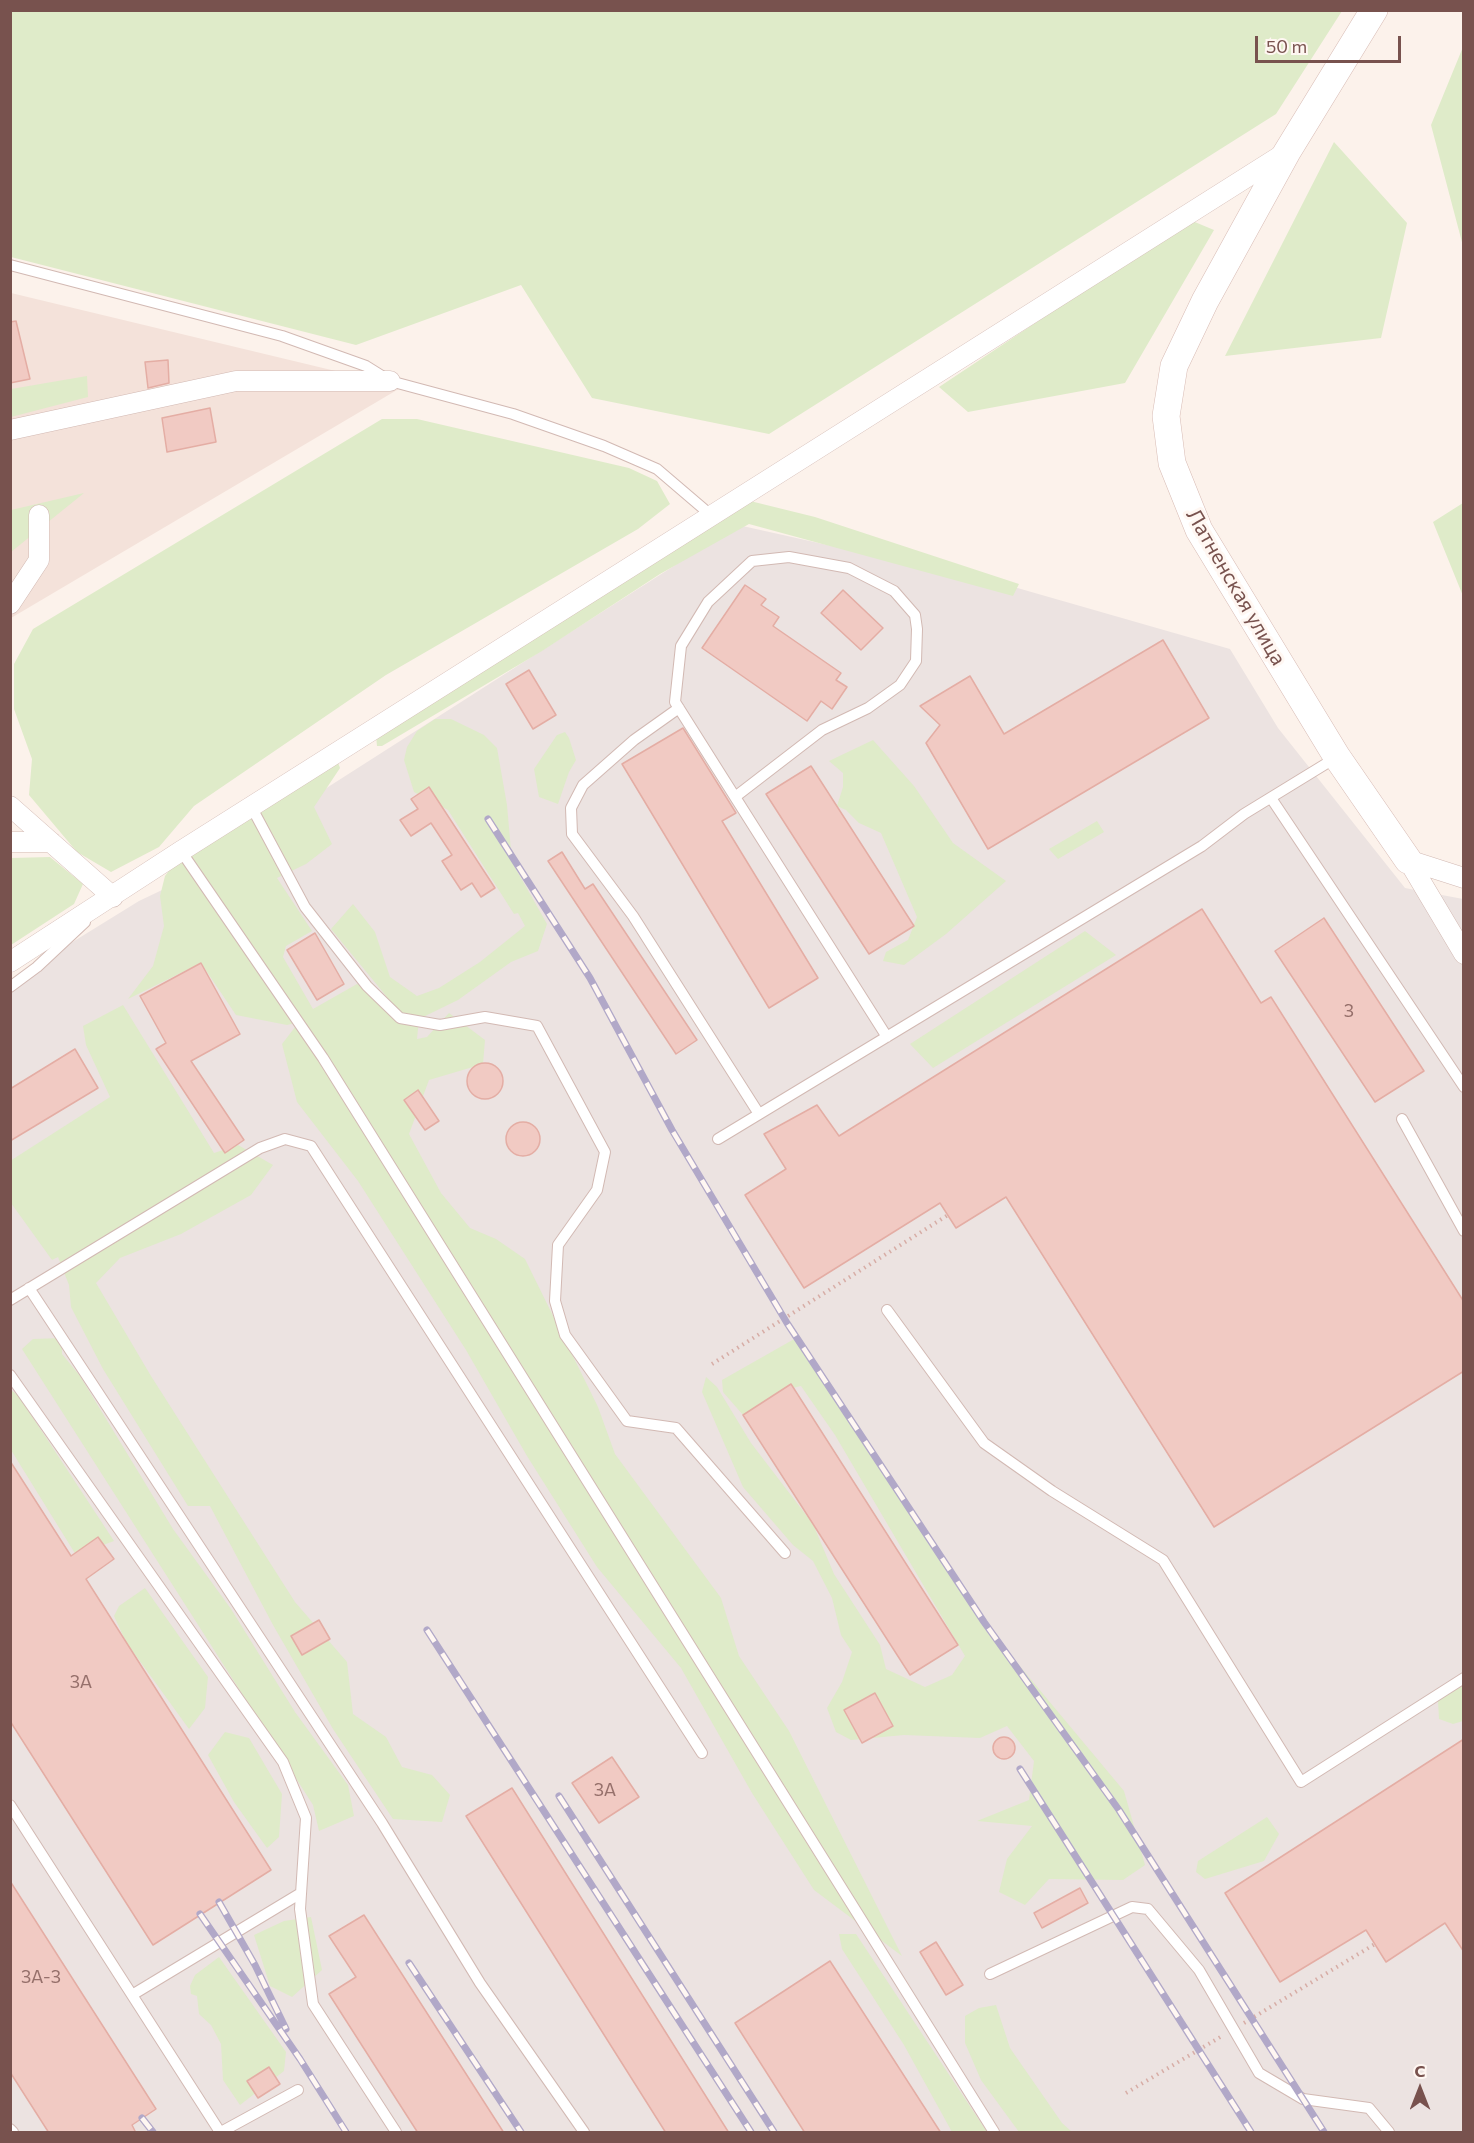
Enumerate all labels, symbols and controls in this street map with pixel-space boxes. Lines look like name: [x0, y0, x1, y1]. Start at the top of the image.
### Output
scale bar: [1258, 24, 1404, 62]
text: 50 m: [1266, 35, 1307, 57]
street label: Латненская улица: [1181, 504, 1291, 670]
house number: 3: [1344, 1000, 1354, 1022]
house number: 3А: [70, 1671, 92, 1693]
house number: 3А: [594, 1779, 616, 1801]
house number: 3А-3: [21, 1966, 61, 1988]
north arrow: [1390, 2059, 1450, 2119]
text: С: [1415, 2061, 1425, 2080]

